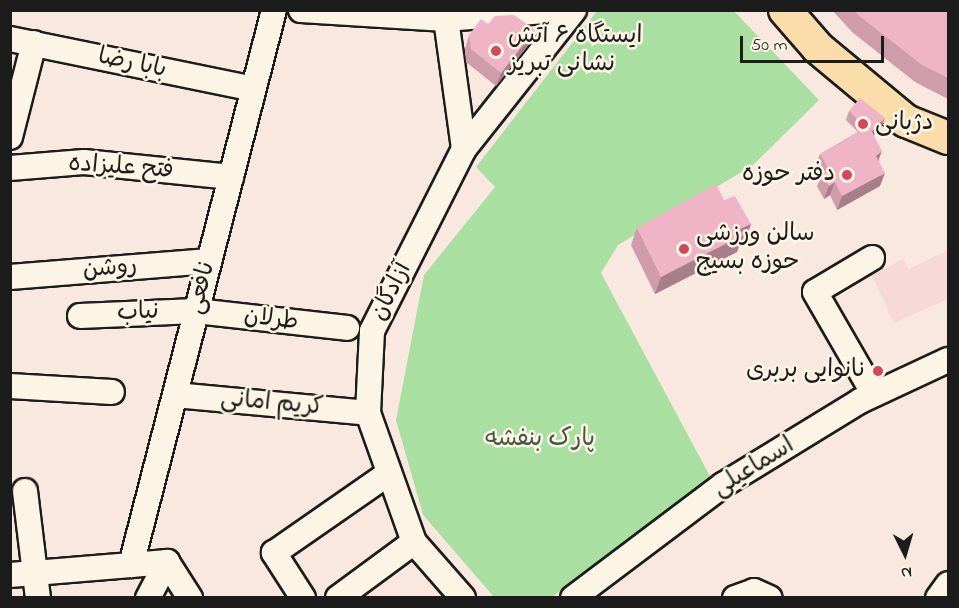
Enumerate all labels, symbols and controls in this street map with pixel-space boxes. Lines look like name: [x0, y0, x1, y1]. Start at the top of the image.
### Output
place label: ایستگاه ۶ آتش نشانی تبریز: [508, 23, 642, 79]
scale bar: [743, 24, 887, 62]
text: 50 m: [751, 33, 788, 59]
street label: بابا رضا: [95, 43, 169, 85]
marker: ایستگاه ۶ آتش نشانی تبریز: [489, 44, 503, 58]
place label: دژبانی: [875, 110, 933, 138]
marker: دژبانی: [856, 117, 870, 131]
street label: فتح علیزاده: [67, 150, 175, 186]
place label: دفتر حوزه: [742, 161, 835, 189]
marker: دفتر حوزه: [840, 168, 854, 182]
place label: سالن ورزشی حوزه بسیج: [696, 221, 815, 277]
marker: سالن ورزشی حوزه بسیج: [677, 242, 691, 256]
street label: روشن: [81, 252, 139, 286]
street label: آزادگان: [365, 258, 419, 326]
street label: نافعی: [182, 259, 222, 317]
street label: نیاب: [117, 298, 159, 328]
street label: طرلان: [242, 302, 300, 338]
place label: نانوایی بربری: [746, 357, 866, 385]
marker: نانوایی بربری: [871, 364, 885, 378]
street label: کریم امانی: [219, 385, 325, 423]
park label: پارک بنفشه: [485, 426, 595, 454]
street label: اسماعیلی: [708, 432, 800, 504]
north arrow: [875, 524, 935, 584]
text: N: [900, 560, 913, 584]

